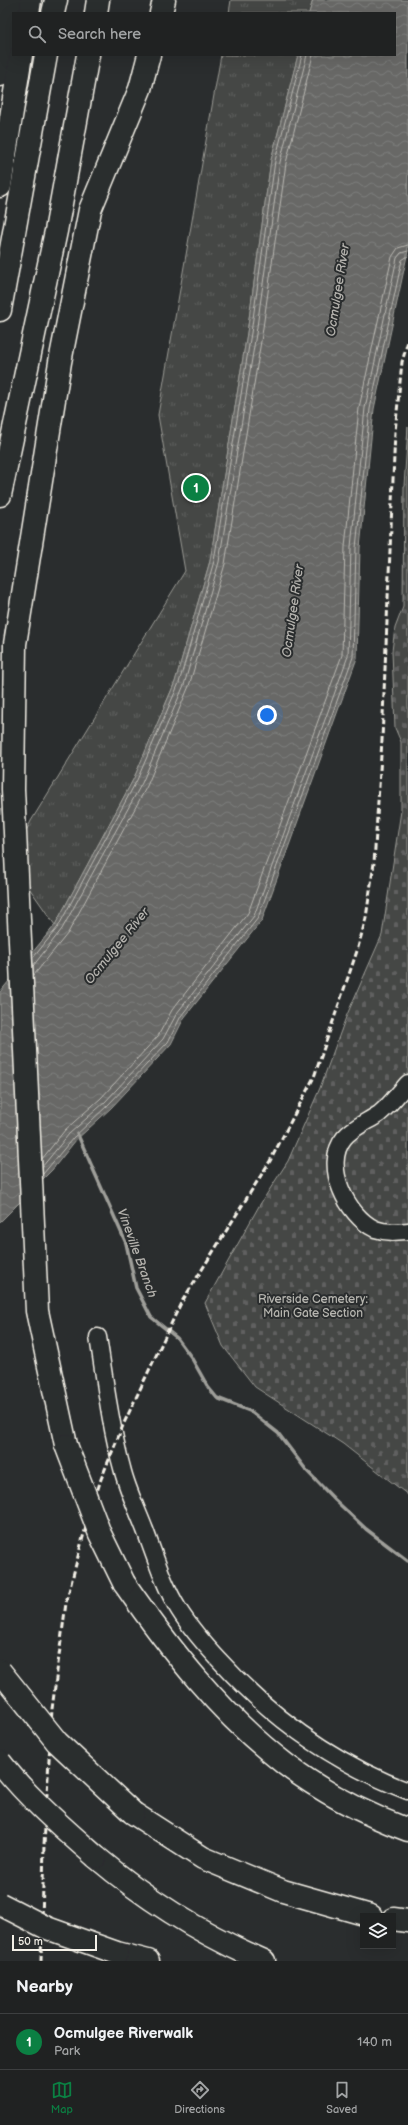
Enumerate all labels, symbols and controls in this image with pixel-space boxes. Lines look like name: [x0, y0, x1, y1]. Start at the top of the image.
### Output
search box: [12, 12, 396, 56]
icon: search: [26, 23, 48, 45]
text: Search here: [58, 25, 141, 44]
water label: Ocmulgee River: [323, 241, 353, 338]
pin: 1: [183, 473, 209, 503]
water label: Ocmulgee River: [279, 562, 308, 659]
your location: [257, 705, 277, 725]
water label: Ocmulgee River: [81, 904, 154, 987]
water label: Vineville Branch: [113, 1206, 161, 1300]
park label: Riverside Cemetery: Main Gate Section: [258, 1292, 368, 1321]
map controls: [360, 1913, 396, 1949]
button: layers: [360, 1913, 396, 1949]
scale bar: [12, 1933, 97, 1952]
text: 50 m: [18, 1935, 43, 1948]
text: Nearby: [16, 1977, 73, 1997]
text: Ocmulgee Riverwalk: [54, 2024, 193, 2043]
text: 1: [26, 2034, 32, 2050]
text: 140 m: [357, 2034, 392, 2050]
text: Park: [54, 2043, 80, 2059]
tab: Map: [51, 2079, 73, 2116]
tab: Directions: [174, 2079, 225, 2116]
tab: Saved: [326, 2079, 357, 2116]

